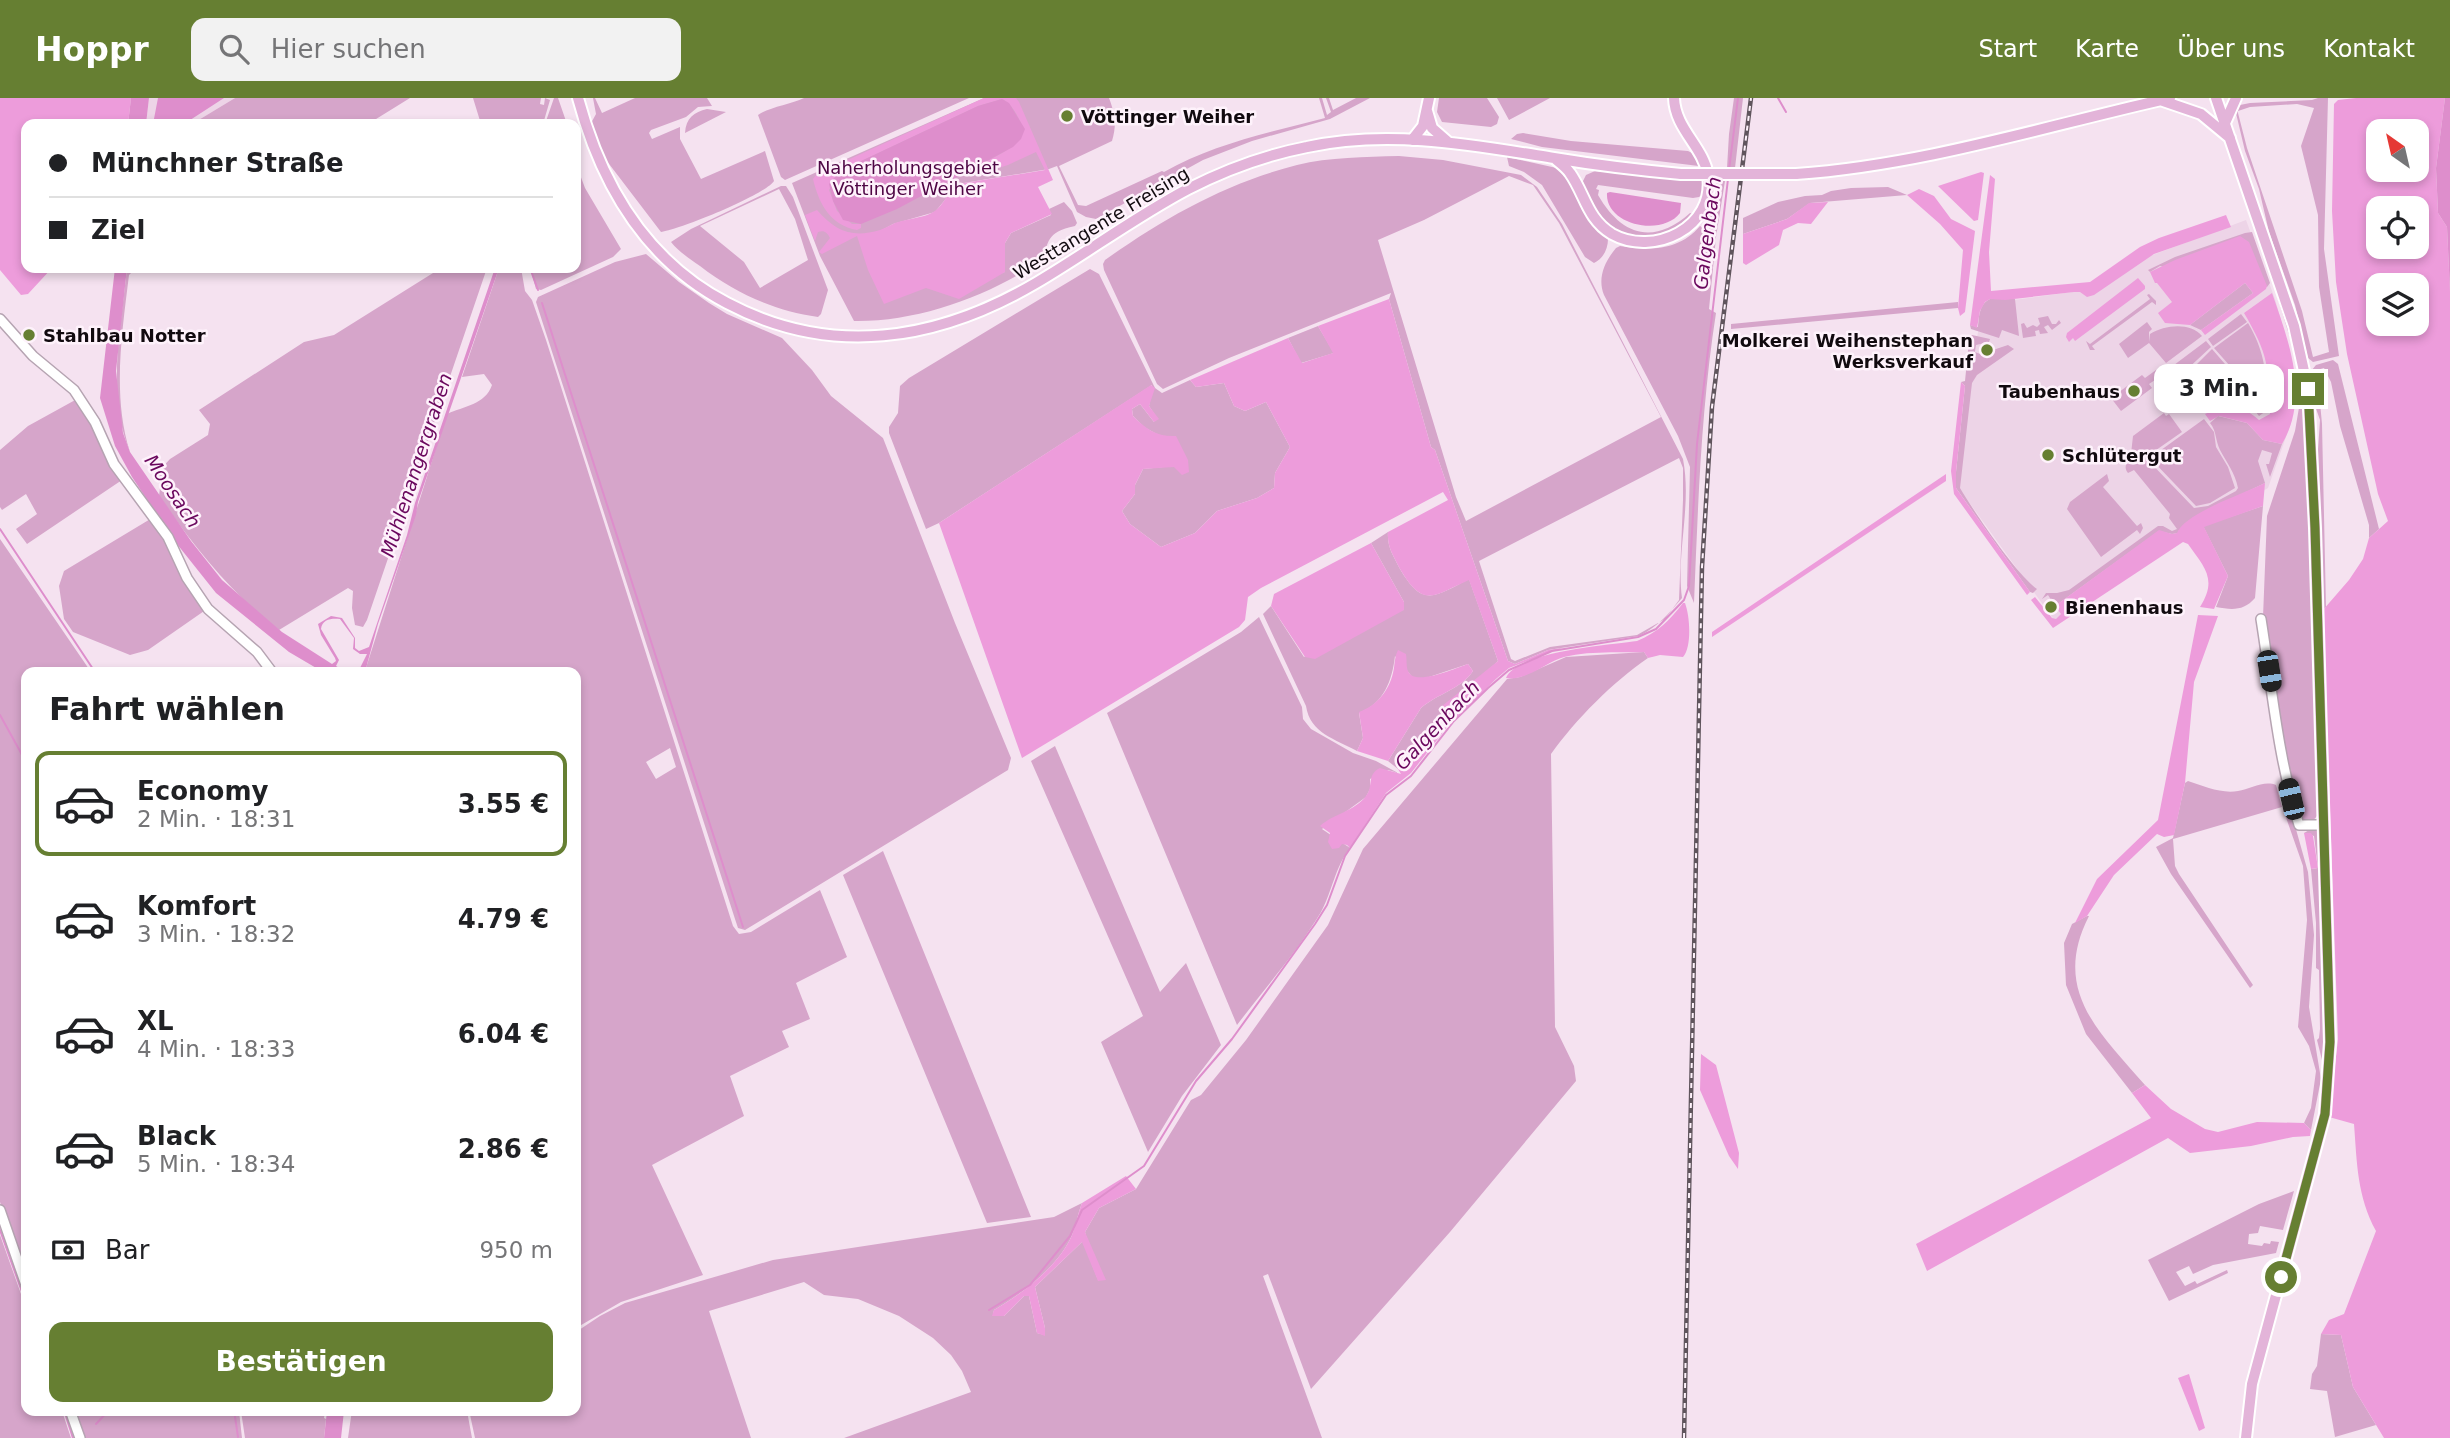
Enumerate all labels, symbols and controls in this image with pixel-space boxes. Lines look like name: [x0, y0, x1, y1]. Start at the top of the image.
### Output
search box: [191, 18, 681, 81]
text: Hoppr: [35, 30, 149, 69]
icon: search: [215, 30, 253, 68]
text: Hier suchen: [271, 34, 426, 64]
text: Start: [1978, 35, 2037, 63]
text: Karte: [2075, 35, 2139, 63]
text: Über uns: [2177, 35, 2285, 63]
text: Kontakt: [2323, 35, 2415, 63]
place label: Vöttinger Weiher: [1081, 106, 1254, 127]
marker: Vöttinger Weiher: [1059, 108, 1075, 124]
north arrow: [2366, 119, 2429, 182]
map controls: [2366, 119, 2429, 336]
text: Münchner Straße: [91, 148, 344, 178]
park label: Naherholungsgebiet Vöttinger Weiher: [817, 157, 999, 199]
street label: Westtangente Freising: [1010, 162, 1192, 284]
water label: Galgenbach: [1689, 175, 1725, 291]
button: locate: [2366, 196, 2429, 259]
text: Ziel: [91, 215, 145, 245]
button: layers: [2366, 273, 2429, 336]
place label: Stahlbau Notter: [43, 325, 206, 346]
marker: Stahlbau Notter: [21, 327, 37, 343]
place label: Molkerei Weihenstephan Werksverkauf: [1722, 330, 1973, 372]
marker: Molkerei Weihenstephan Werksverkauf: [1979, 342, 1995, 358]
callout: 3 Min.: [2154, 364, 2284, 414]
water label: Mühlenangergraben: [376, 370, 456, 560]
route end: [2292, 373, 2324, 405]
text: 3 Min.: [2179, 375, 2259, 401]
place label: Taubenhaus: [1999, 381, 2120, 402]
marker: Taubenhaus: [2126, 383, 2142, 399]
place label: Schlütergut: [2062, 445, 2182, 466]
marker: Schlütergut: [2040, 447, 2056, 463]
water label: Moosach: [140, 450, 206, 532]
place label: Bienenhaus: [2065, 597, 2183, 618]
marker: Bienenhaus: [2043, 599, 2059, 615]
car: [2256, 649, 2283, 693]
water label: Galgenbach: [1390, 676, 1484, 774]
text: Fahrt wählen: [49, 690, 285, 728]
icon: car: [53, 772, 116, 835]
text: Economy: [137, 776, 268, 806]
car: [2277, 776, 2306, 822]
text: 3.55 €: [458, 789, 549, 819]
text: 2 Min. · 18:31: [137, 806, 295, 832]
icon: car: [53, 887, 116, 950]
text: Komfort: [137, 891, 256, 921]
text: 4.79 €: [458, 904, 549, 934]
text: 3 Min. · 18:32: [137, 921, 295, 947]
icon: car: [53, 1002, 116, 1065]
text: XL: [137, 1006, 174, 1036]
text: 6.04 €: [458, 1019, 549, 1049]
text: 4 Min. · 18:33: [137, 1036, 295, 1062]
icon: car: [53, 1117, 116, 1180]
text: Black: [137, 1121, 216, 1151]
text: 2.86 €: [458, 1134, 549, 1164]
text: 5 Min. · 18:34: [137, 1151, 295, 1177]
icon: cash: [49, 1231, 87, 1269]
text: Bar: [105, 1235, 149, 1265]
text: 950 m: [479, 1237, 553, 1263]
route start: [2265, 1261, 2297, 1293]
button: Bestätigen: [49, 1322, 553, 1402]

